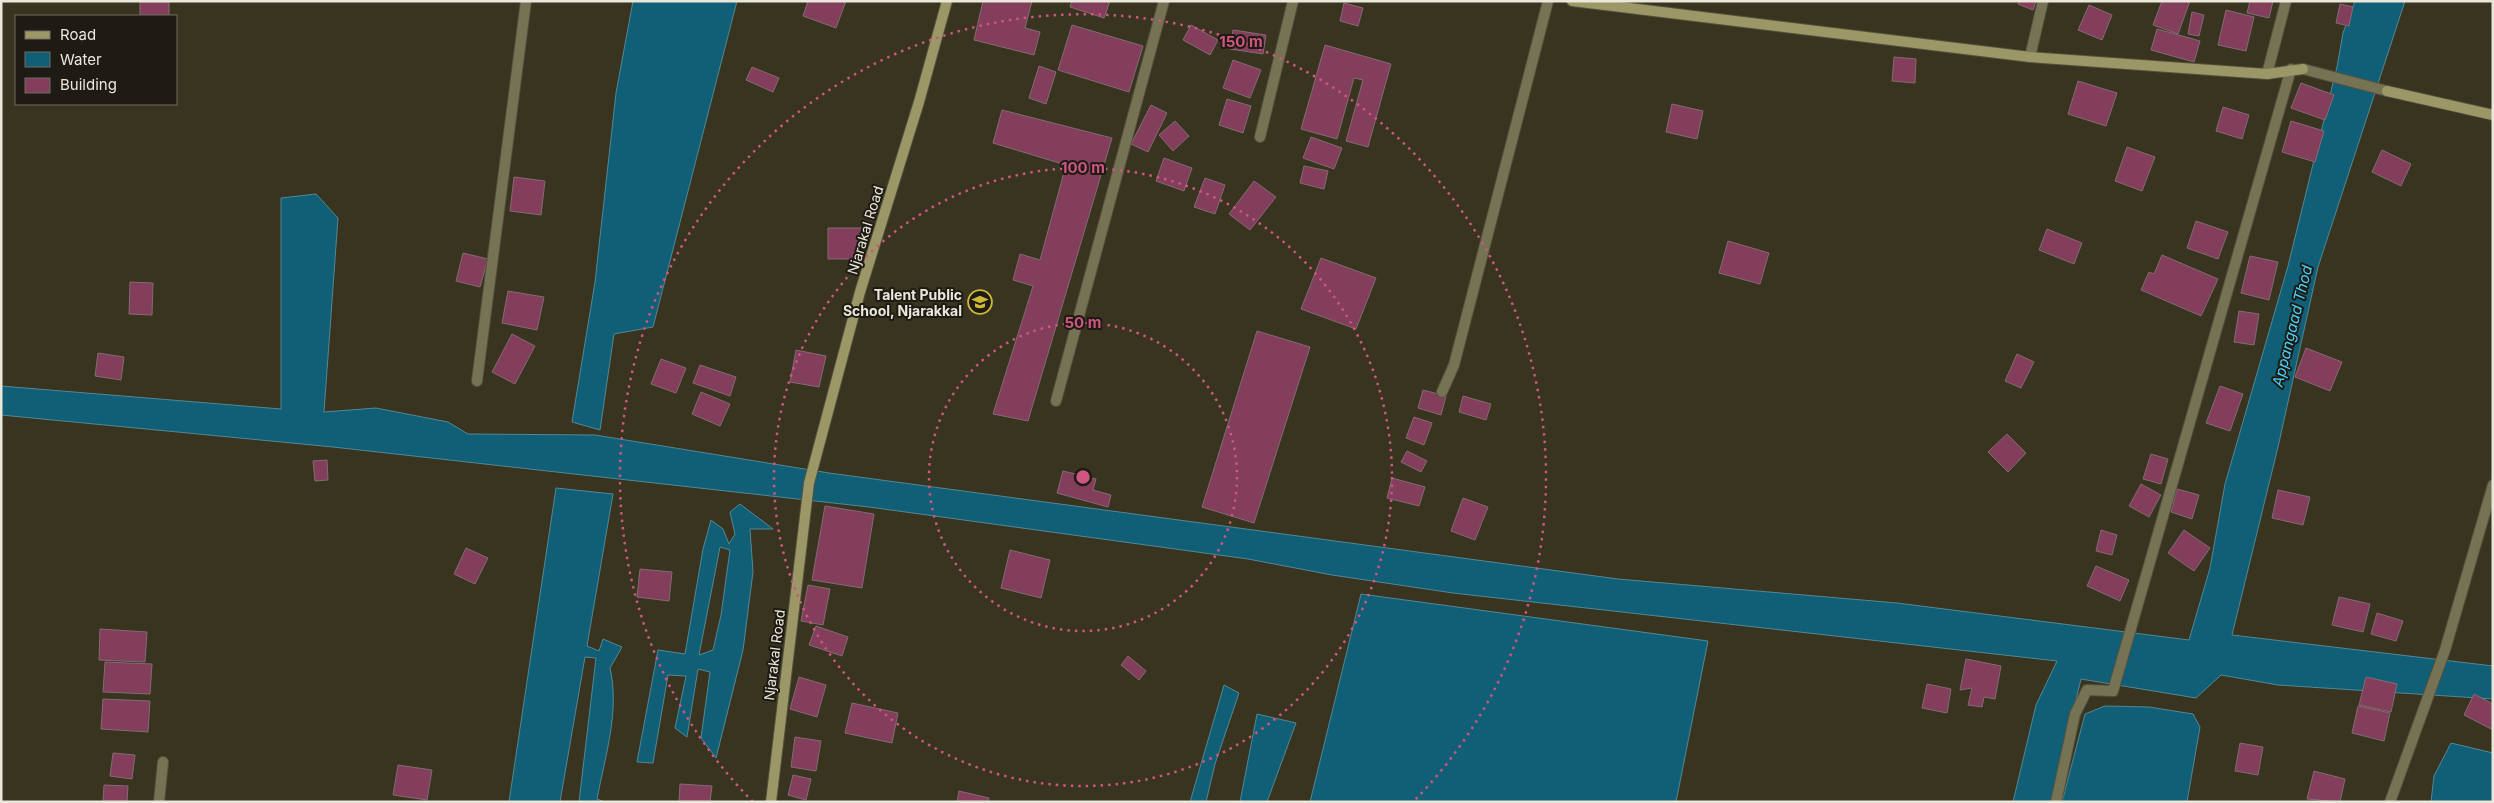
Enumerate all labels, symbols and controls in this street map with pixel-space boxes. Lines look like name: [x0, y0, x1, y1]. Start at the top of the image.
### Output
legend: [15, 15, 178, 105]
text: Road: [60, 25, 96, 44]
text: 150 m: [1219, 32, 1263, 51]
text: Water: [60, 50, 102, 69]
text: Building: [60, 75, 117, 94]
text: 100 m: [1061, 158, 1105, 177]
street label: Njarakal Road: [843, 184, 887, 276]
water label: Appangaad Thod: [2267, 262, 2316, 390]
place label: Talent Public School, Njarakkal: [843, 286, 962, 319]
school or university icon: Talent Public School, Njarakkal: [967, 289, 993, 315]
text: 50 m: [1065, 313, 1101, 332]
centre of rings: [1074, 468, 1092, 486]
street label: Njarakal Road: [760, 609, 788, 701]

